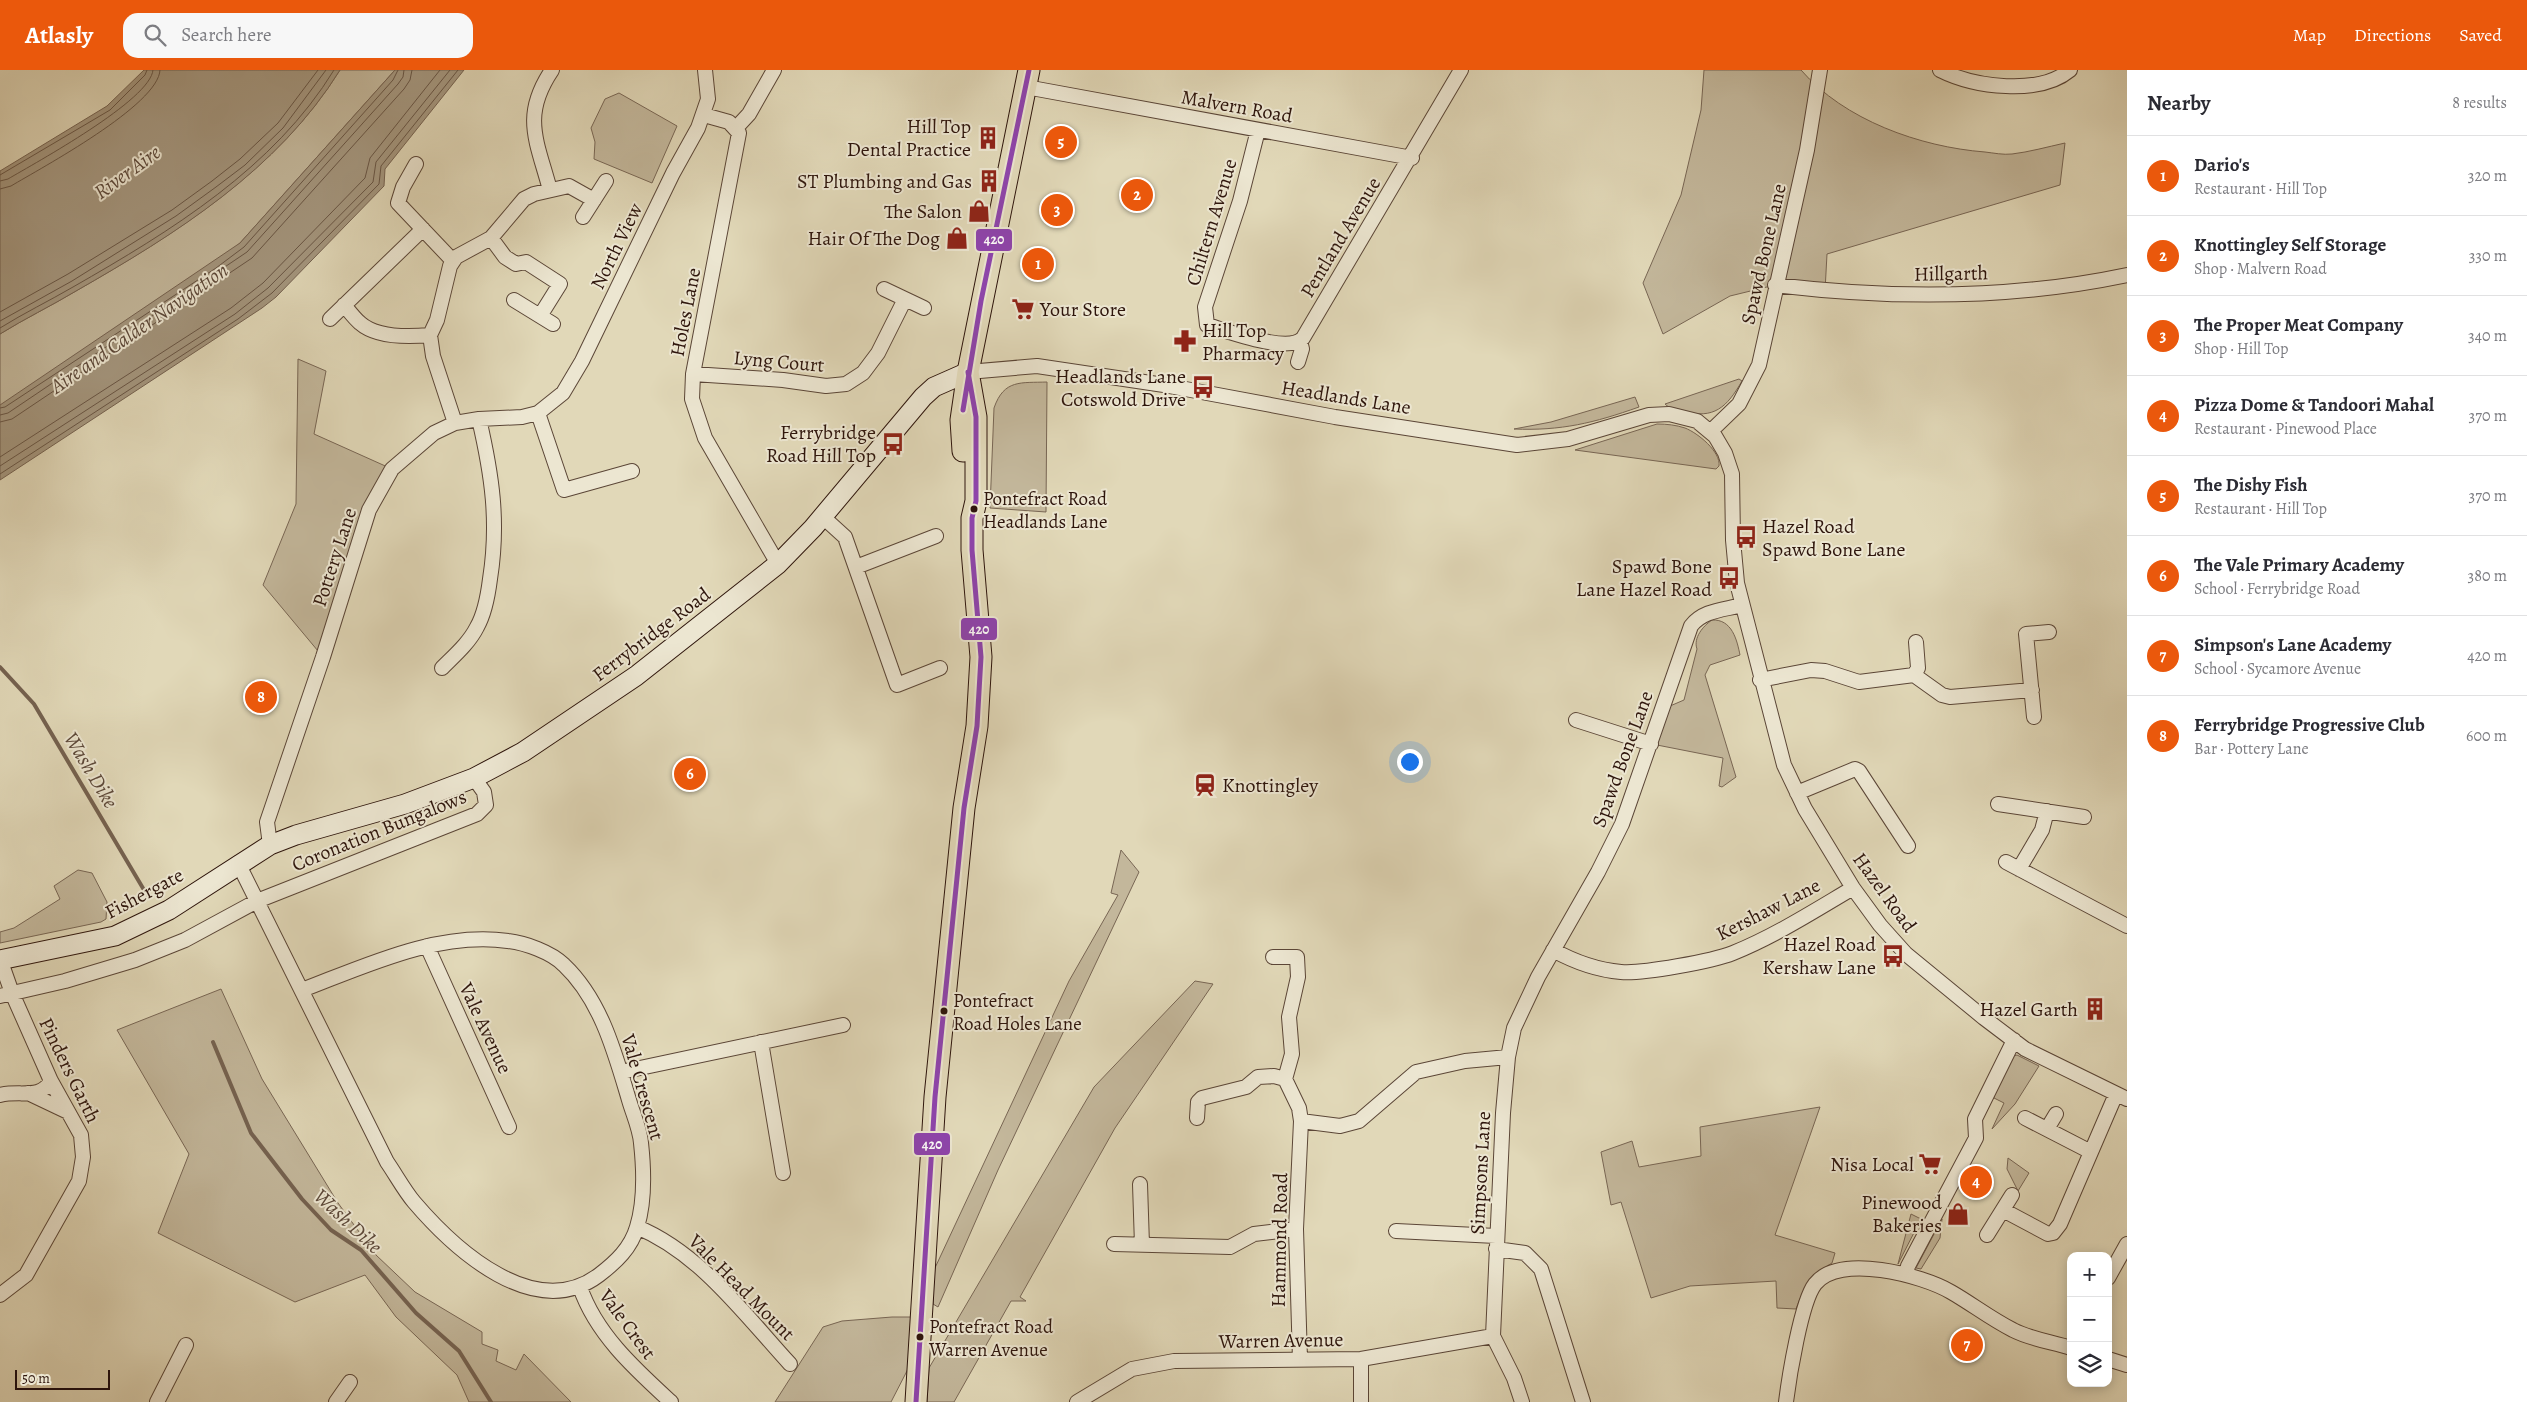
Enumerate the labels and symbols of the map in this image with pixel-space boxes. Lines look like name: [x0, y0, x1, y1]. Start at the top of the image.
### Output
street label: Malvern Road: [1179, 83, 1295, 130]
place label: Hill Top Dental Practice: [847, 113, 971, 163]
pin: 5: [1045, 123, 1077, 161]
building icon: Hill Top Dental Practice: [975, 125, 1001, 151]
water label: River Aire: [88, 138, 166, 206]
street label: Chiltern Avenue: [1179, 155, 1244, 289]
place label: ST Plumbing and Gas: [797, 168, 972, 195]
building icon: ST Plumbing and Gas: [976, 168, 1002, 194]
street label: Pentland Avenue: [1294, 172, 1387, 303]
pin: 2: [1121, 176, 1153, 214]
street label: Spawd Bone Lane: [1734, 181, 1793, 327]
pin: 3: [1041, 191, 1073, 229]
street label: North View: [584, 198, 649, 294]
place label: The Salon: [884, 198, 962, 225]
shop icon: The Salon: [966, 198, 992, 224]
place label: Hair Of The Dog: [808, 225, 940, 252]
shop icon: Hair Of The Dog: [944, 225, 970, 251]
line badge: 420: [975, 228, 1013, 252]
text: 420: [984, 230, 1004, 249]
pin: 1: [1022, 245, 1054, 283]
water label: Aire and Calder Navigation: [44, 256, 234, 401]
street label: Hillgarth: [1914, 259, 1989, 288]
street label: Holes Lane: [664, 265, 707, 359]
supermarket icon: Your Store: [1010, 296, 1036, 322]
place label: Your Store: [1039, 296, 1126, 323]
place label: Hill Top Pharmacy: [1202, 317, 1285, 367]
pharmacy icon: Hill Top Pharmacy: [1172, 328, 1198, 354]
street label: Lyng Court: [732, 344, 826, 379]
place label: Headlands Lane Cotswold Drive: [1055, 363, 1186, 413]
bus stop icon: Headlands Lane Cotswold Drive: [1190, 374, 1216, 400]
street label: Headlands Lane: [1279, 374, 1413, 421]
place label: Ferrybridge Road Hill Top: [766, 419, 876, 469]
bus stop icon: Ferrybridge Road Hill Top: [880, 431, 906, 457]
place label: Pontefract Road Headlands Lane: [983, 486, 1108, 535]
street label: Pottery Lane: [306, 504, 363, 610]
marker: Pontefract Road Headlands Lane: [969, 504, 979, 514]
place label: Hazel Road Spawd Bone Lane: [1762, 513, 1906, 563]
bus stop icon: Hazel Road Spawd Bone Lane: [1733, 524, 1759, 550]
place label: Spawd Bone Lane Hazel Road: [1576, 553, 1712, 603]
bus stop icon: Spawd Bone Lane Hazel Road: [1716, 565, 1742, 591]
street label: Ferrybridge Road: [587, 581, 716, 688]
line badge: 420: [960, 617, 998, 641]
text: 420: [969, 620, 989, 639]
pin: 8: [245, 678, 277, 716]
street label: Spawd Bone Lane: [1585, 687, 1660, 831]
water label: Wash Dike: [57, 727, 125, 814]
your location: [1397, 749, 1423, 775]
pin: 6: [674, 755, 706, 793]
station icon: Knottingley: [1192, 772, 1218, 798]
place label: Knottingley: [1222, 772, 1319, 799]
street label: Coronation Bungalows: [288, 783, 471, 878]
street label: Hazel Road: [1846, 847, 1923, 938]
street label: Fishergate: [100, 861, 188, 925]
street label: Kershaw Lane: [1711, 872, 1825, 947]
place label: Hazel Road Kershaw Lane: [1762, 931, 1876, 981]
bus stop icon: Hazel Road Kershaw Lane: [1880, 943, 1906, 969]
street label: Vale Avenue: [452, 978, 518, 1078]
place label: Pontefract Road Holes Lane: [953, 988, 1082, 1037]
place label: Hazel Garth: [1980, 996, 2078, 1023]
building icon: Hazel Garth: [2082, 996, 2108, 1022]
marker: Pontefract Road Holes Lane: [939, 1006, 949, 1016]
street label: Pinders Garth: [32, 1013, 107, 1128]
street label: Vale Crescent: [614, 1030, 671, 1144]
street label: Simpsons Lane: [1464, 1111, 1497, 1235]
line badge: 420: [913, 1132, 951, 1156]
text: 420: [922, 1135, 942, 1154]
place label: Nisa Local: [1830, 1151, 1914, 1178]
supermarket icon: Nisa Local: [1917, 1151, 1943, 1177]
pin: 4: [1960, 1163, 1992, 1201]
street label: Hammond Road: [1265, 1172, 1294, 1308]
water label: Wash Dike: [308, 1182, 389, 1260]
place label: Pinewood Bakeries: [1861, 1189, 1942, 1239]
shop icon: Pinewood Bakeries: [1945, 1201, 1971, 1227]
street label: Vale Head Mount: [682, 1228, 801, 1347]
street label: Vale Crest: [592, 1283, 663, 1365]
place label: Pontefract Road Warren Avenue: [928, 1314, 1054, 1363]
street label: Warren Avenue: [1217, 1326, 1344, 1355]
pin: 7: [1951, 1326, 1983, 1364]
marker: Pontefract Road Warren Avenue: [915, 1332, 925, 1342]
scale bar: [15, 1367, 110, 1390]

